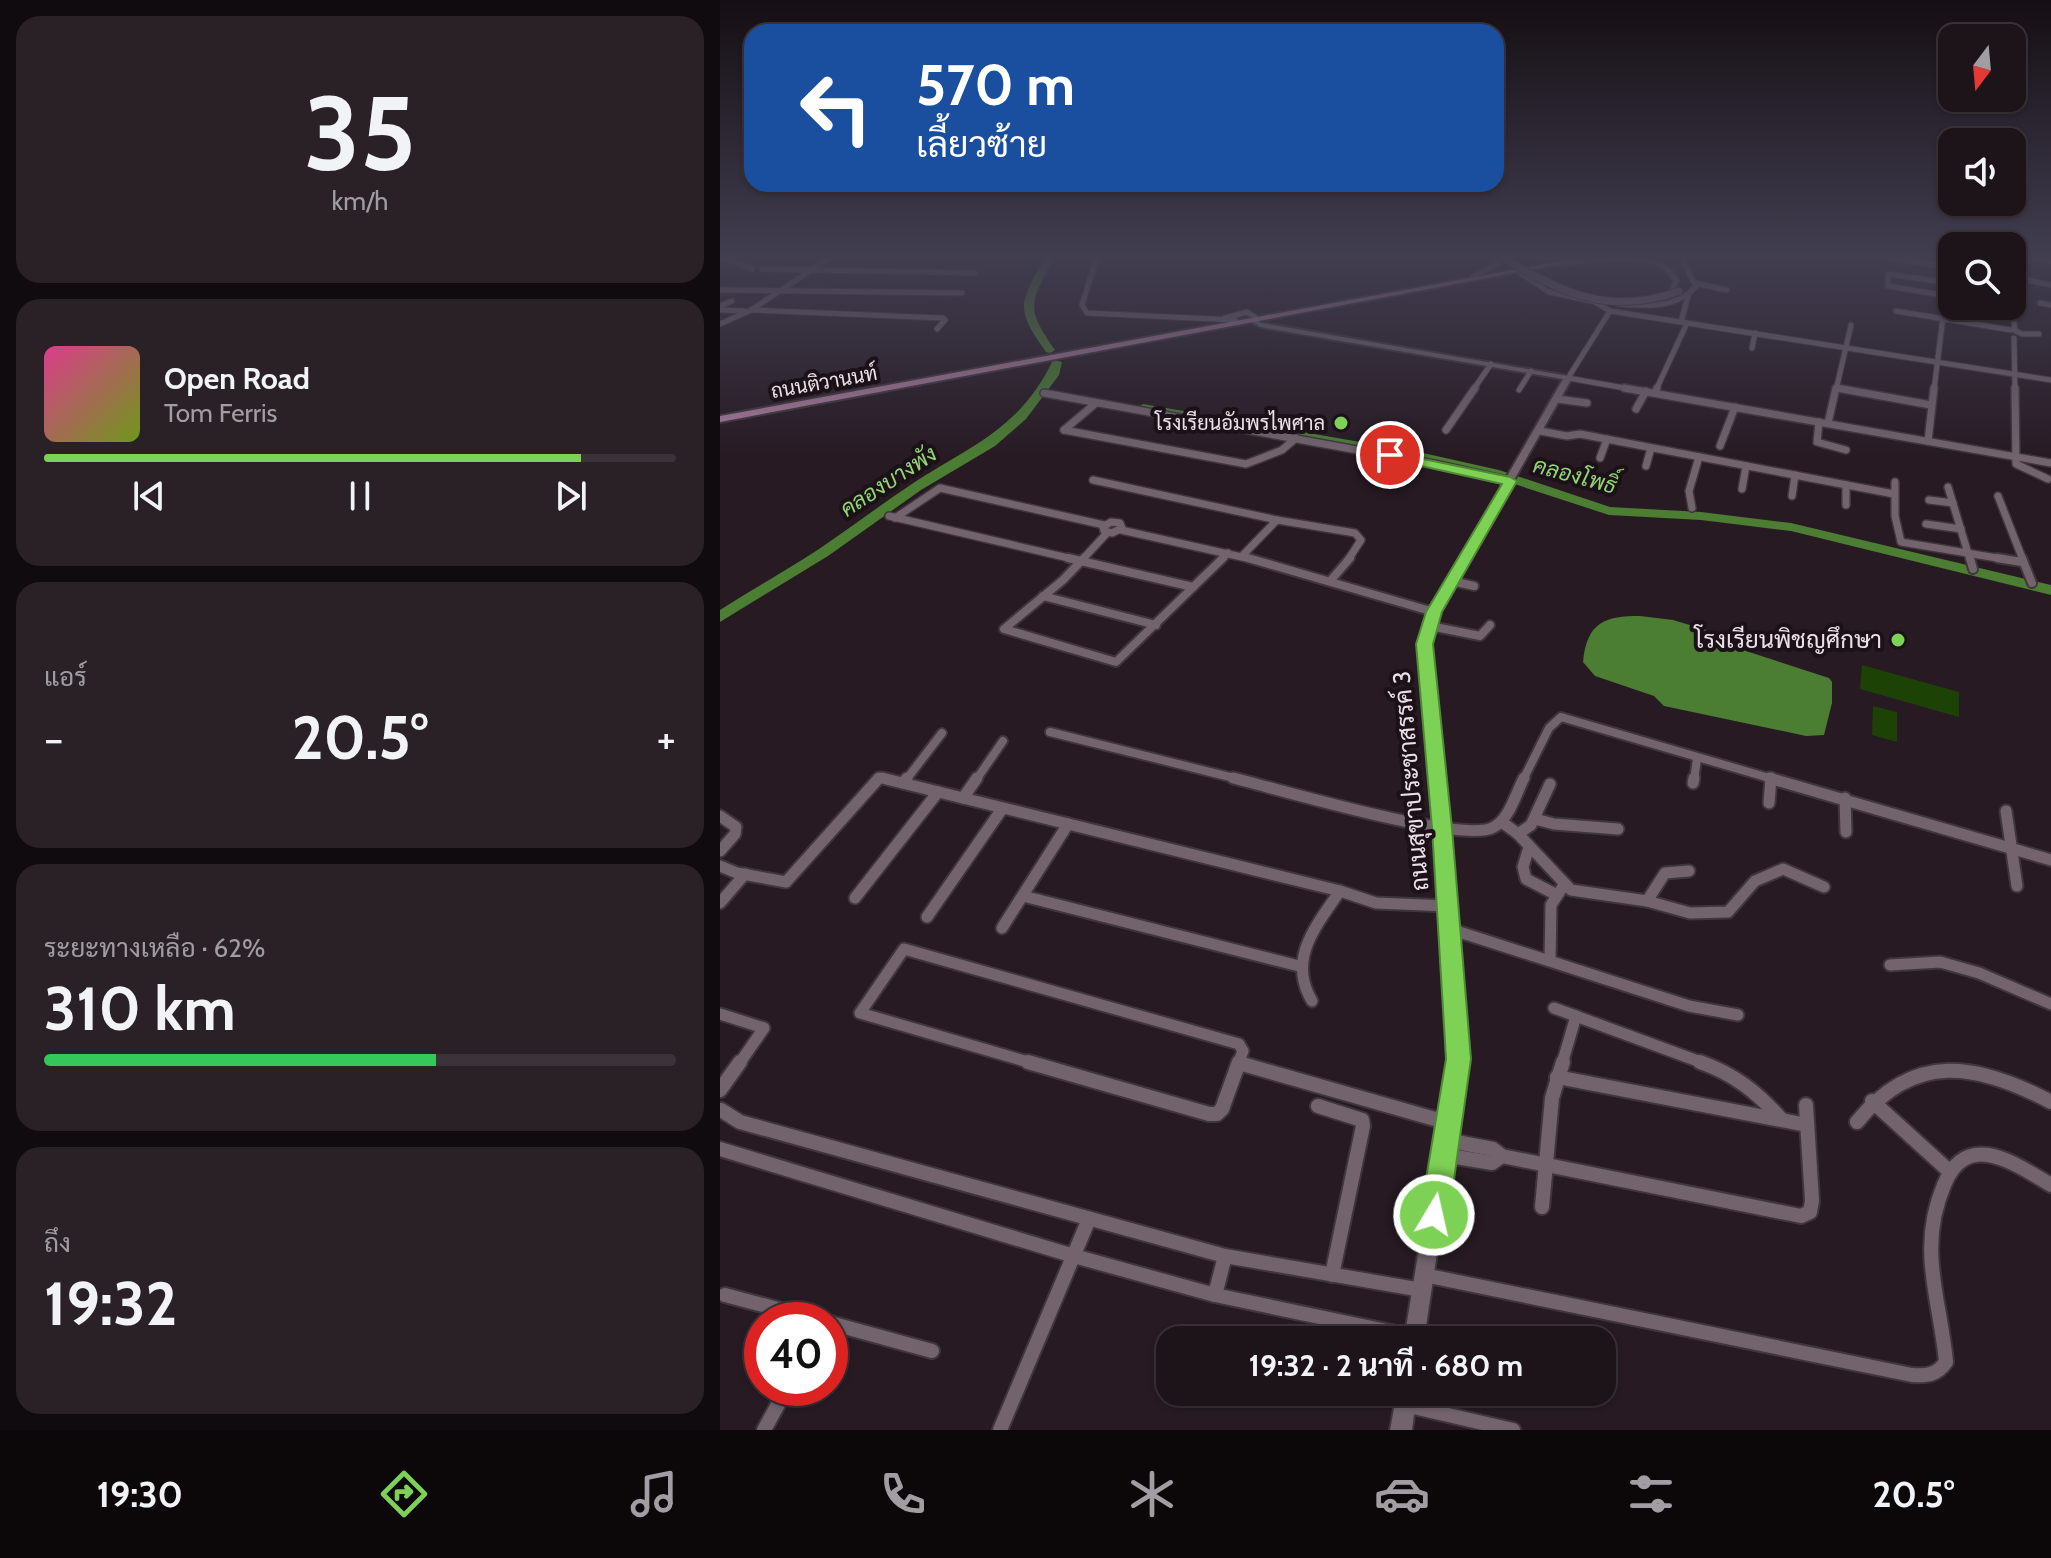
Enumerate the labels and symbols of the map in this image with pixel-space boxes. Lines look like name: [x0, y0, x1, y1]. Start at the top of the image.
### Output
north arrow: [1938, 24, 2026, 112]
street label: ถนนติวานนท์: [768, 359, 879, 403]
place label: โรงเรียนอัมพรไพศาล: [1154, 410, 1325, 435]
marker: โรงเรียนอัมพรไพศาล: [1332, 414, 1350, 432]
pin: [1356, 421, 1424, 489]
water label: คลองบางพัง: [835, 440, 942, 523]
water label: คลองโพธิ์: [1530, 446, 1625, 501]
place label: โรงเรียนพิชญศึกษา: [1692, 624, 1882, 654]
marker: โรงเรียนพิชญศึกษา: [1889, 631, 1907, 649]
street label: ถนนสุขาประชาสรรค์ 3: [1385, 670, 1437, 892]
position arrow: [1392, 1173, 1476, 1257]
speed limit sign: 40: [744, 1302, 848, 1406]

